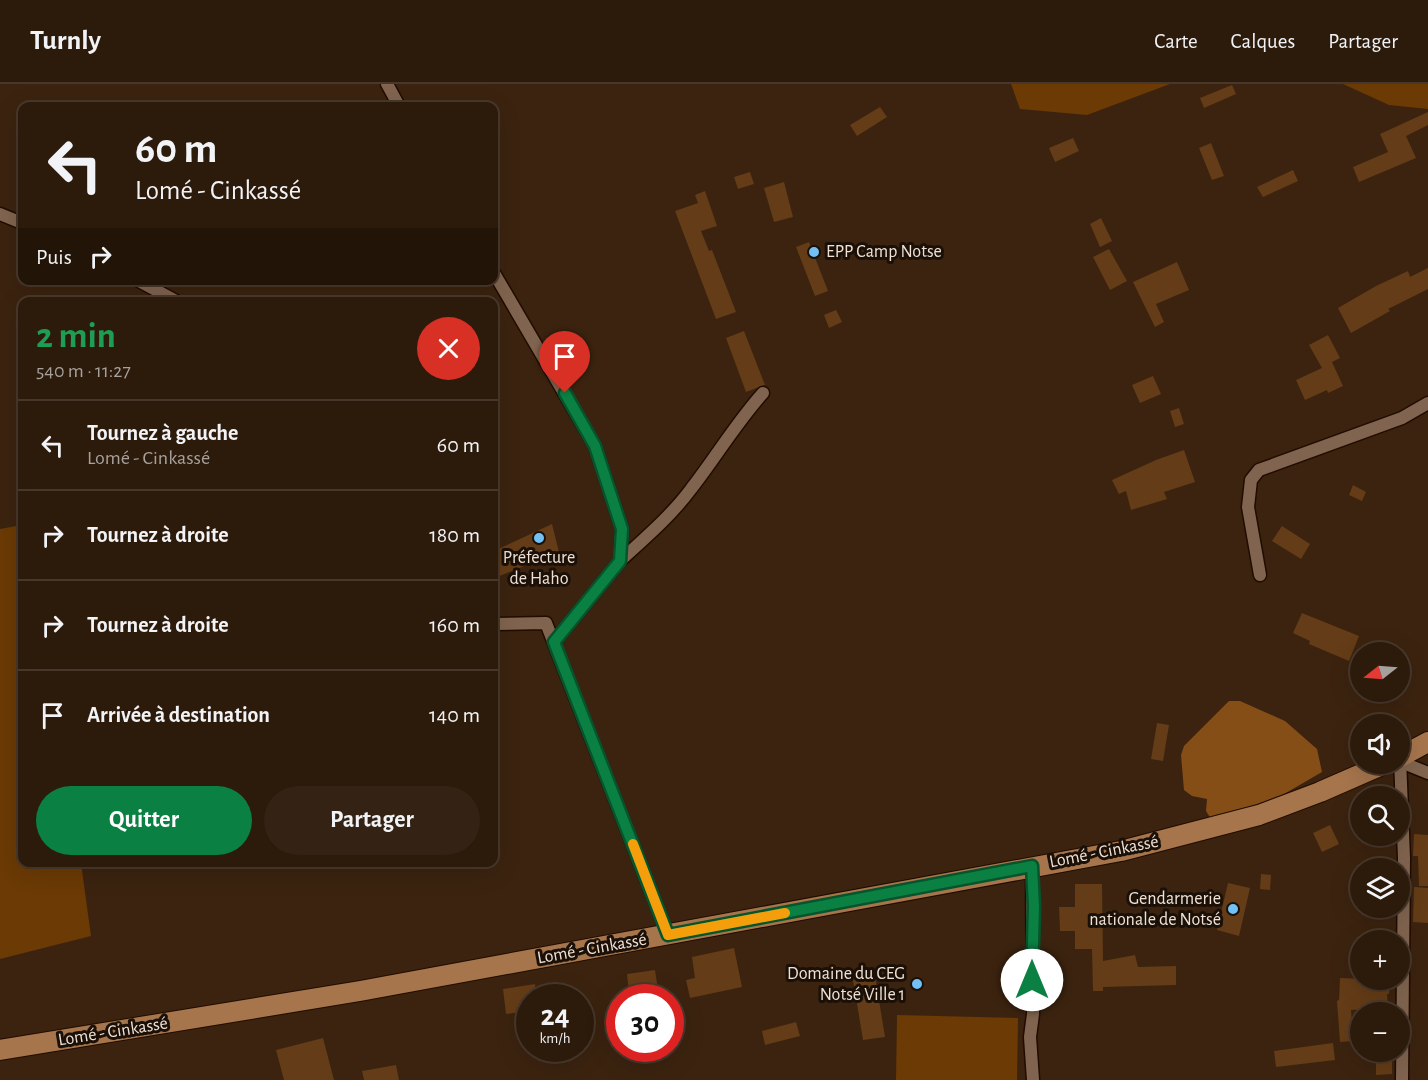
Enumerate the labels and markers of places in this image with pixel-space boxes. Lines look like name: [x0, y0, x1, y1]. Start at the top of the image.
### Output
place label: EPP Camp Notse: [826, 243, 942, 261]
marker: EPP Camp Notse: [807, 245, 821, 259]
pin: [539, 331, 590, 393]
marker: Préfecture de Haho: [532, 531, 546, 545]
place label: Préfecture de Haho: [503, 549, 575, 588]
place label: Gendarmerie nationale de Notsé: [1089, 890, 1221, 929]
marker: Gendarmerie nationale de Notsé: [1226, 902, 1240, 916]
place label: Domaine du CEG Notsé Ville 1: [787, 965, 905, 1004]
marker: Domaine du CEG Notsé Ville 1: [910, 977, 924, 991]

